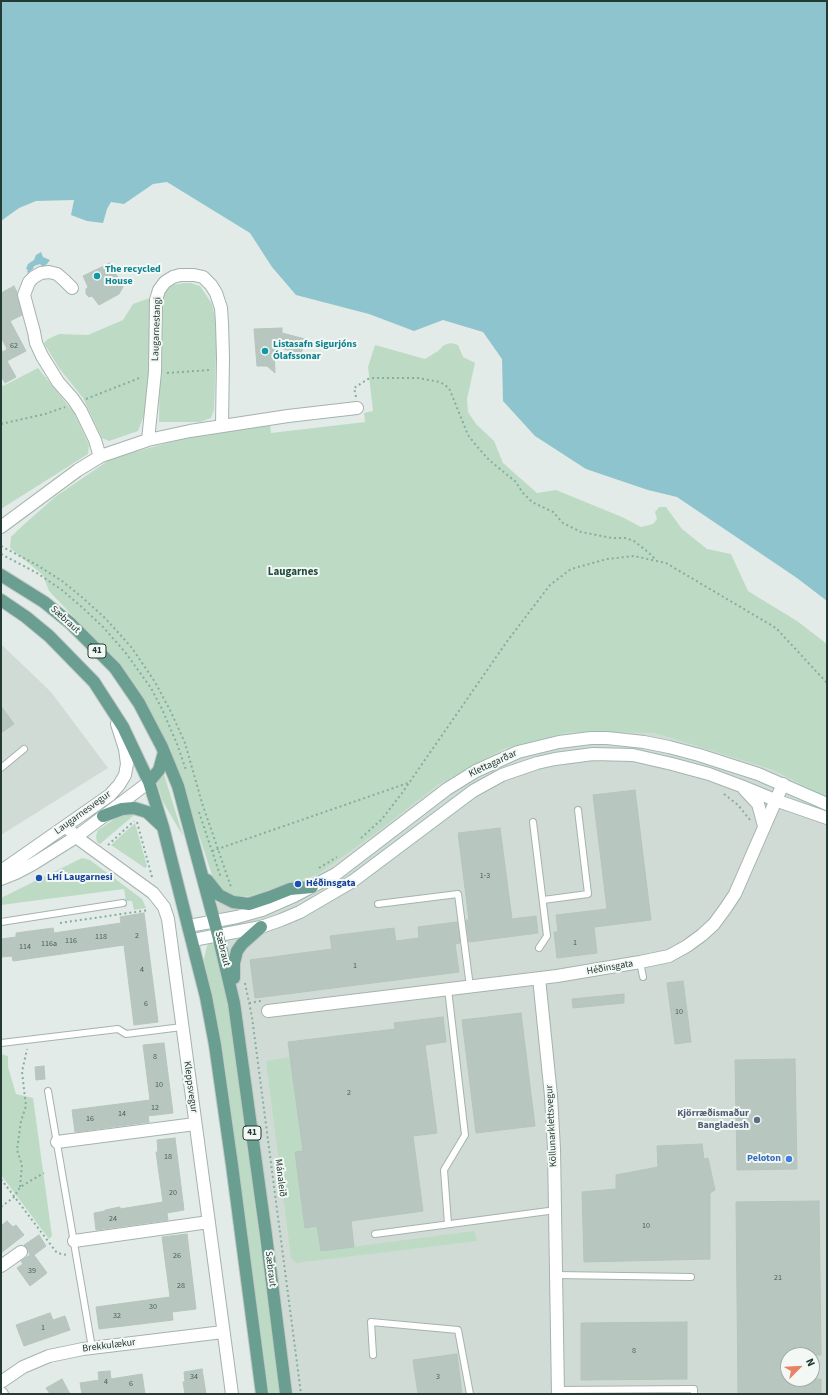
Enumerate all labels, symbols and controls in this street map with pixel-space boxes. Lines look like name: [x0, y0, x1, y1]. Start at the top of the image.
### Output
place label: The recycled House: [105, 264, 161, 288]
marker: The recycled House: [92, 271, 102, 281]
street label: Laugarnestangi: [150, 297, 164, 361]
place label: Listasafn Sigurjóns Ólafssonar: [273, 339, 357, 362]
house number: 62: [10, 341, 18, 351]
marker: Listasafn Sigurjóns Ólafssonar: [260, 346, 270, 356]
district label: Laugarnes: [268, 566, 318, 580]
street label: Sæbraut: [48, 604, 82, 636]
road number: 41: [88, 644, 106, 658]
street label: Klettagarðar: [467, 748, 519, 780]
street label: Laugarnesvegur: [52, 789, 114, 837]
house number: 1-3: [480, 871, 490, 881]
place label: LHÍ Laugarnesi: [47, 872, 113, 884]
marker: LHÍ Laugarnesi: [34, 873, 44, 883]
place label: Héðinsgata: [306, 878, 356, 890]
marker: Héðinsgata: [293, 879, 303, 889]
street label: Sæbraut: [212, 930, 232, 968]
house number: 2: [135, 931, 139, 941]
house number: 118: [95, 932, 107, 942]
house number: 116: [65, 936, 77, 946]
house number: 1: [573, 938, 577, 948]
house number: 116a: [41, 939, 57, 949]
house number: 114: [19, 942, 31, 952]
street label: Héðinsgata: [586, 958, 634, 978]
house number: 1: [353, 961, 357, 971]
house number: 4: [140, 965, 144, 975]
house number: 6: [144, 999, 148, 1009]
house number: 10: [675, 1007, 683, 1017]
house number: 8: [153, 1052, 157, 1062]
street label: Kleppsvegur: [180, 1060, 200, 1114]
house number: 10: [155, 1080, 163, 1090]
street label: Köllunarklettsvegur: [544, 1085, 560, 1167]
house number: 2: [347, 1088, 351, 1098]
house number: 12: [151, 1103, 159, 1113]
place label: Kjörræðismaður Bangladesh: [677, 1108, 749, 1132]
house number: 14: [118, 1109, 126, 1119]
house number: 16: [86, 1114, 94, 1124]
marker: Kjörræðismaður Bangladesh: [752, 1115, 762, 1125]
road number: 41: [243, 1126, 261, 1140]
house number: 18: [164, 1152, 172, 1162]
place label: Peloton: [747, 1153, 781, 1165]
marker: Peloton: [784, 1154, 794, 1164]
street label: Mánaleið: [272, 1158, 288, 1198]
house number: 20: [169, 1188, 177, 1198]
house number: 24: [109, 1214, 117, 1224]
house number: 10: [642, 1221, 650, 1231]
house number: 26: [173, 1251, 181, 1261]
street label: Sæbraut: [262, 1251, 278, 1287]
house number: 39: [28, 1266, 36, 1276]
house number: 21: [774, 1273, 782, 1283]
house number: 28: [177, 1281, 185, 1291]
house number: 30: [149, 1302, 157, 1312]
house number: 32: [113, 1311, 121, 1321]
house number: 1: [41, 1323, 45, 1333]
street label: Brekkulækur: [82, 1337, 136, 1355]
house number: 8: [632, 1346, 636, 1356]
north arrow: [780, 1347, 820, 1387]
text: N: [802, 1356, 819, 1369]
house number: 34: [190, 1372, 198, 1382]
house number: 3: [436, 1372, 440, 1382]
house number: 4: [104, 1377, 108, 1387]
house number: 6: [129, 1379, 133, 1389]

